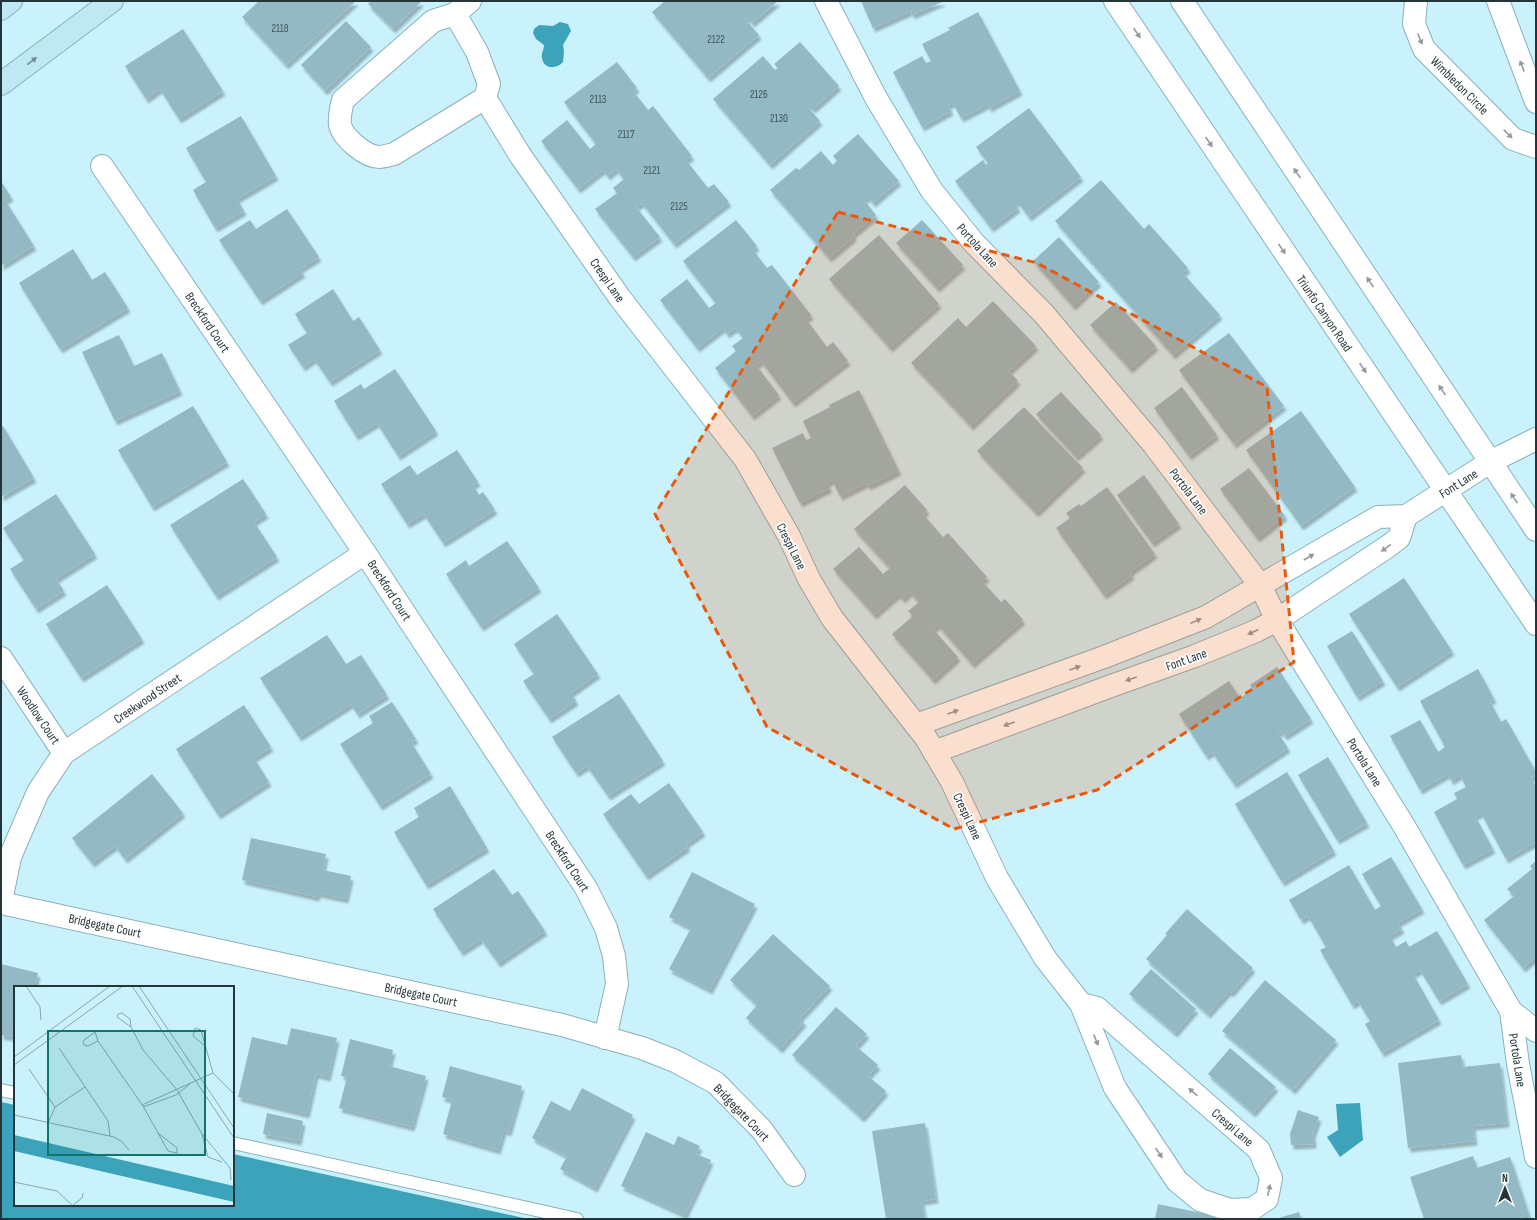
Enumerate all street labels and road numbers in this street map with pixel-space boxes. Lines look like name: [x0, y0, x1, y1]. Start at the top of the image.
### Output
street label: Wimbledon Circle: [1427, 53, 1492, 118]
street label: Portola Lane: [953, 220, 1001, 271]
street label: Crespi Lane: [586, 255, 628, 306]
street label: Triunfo Canyon Road: [1293, 272, 1356, 355]
street label: Breckford Court: [181, 289, 233, 356]
street label: Portola Lane: [1166, 465, 1211, 518]
street label: Font Lane: [1436, 466, 1481, 502]
street label: Crespi Lane: [773, 520, 810, 572]
street label: Breckford Court: [364, 557, 415, 624]
street label: Font Lane: [1164, 645, 1209, 675]
street label: Creekwood Street: [111, 670, 184, 727]
street label: Woodlow Court: [13, 684, 63, 748]
street label: Portola Lane: [1343, 735, 1385, 790]
street label: Crespi Lane: [949, 790, 985, 843]
street label: Breckford Court: [542, 828, 593, 895]
street label: Bridgegate Court: [67, 910, 143, 941]
street label: Bridgegate Court: [383, 979, 459, 1010]
street label: Portola Lane: [1505, 1032, 1529, 1088]
street label: Bridgegate Court: [710, 1081, 773, 1145]
street label: Crespi Lane: [1208, 1105, 1257, 1150]

